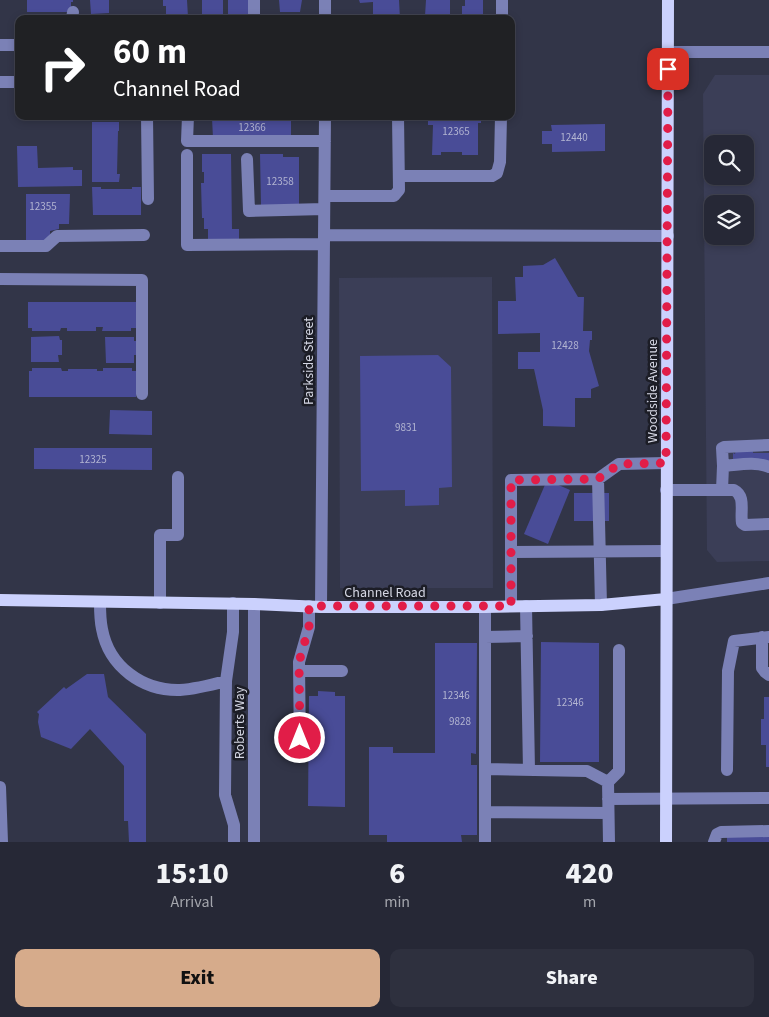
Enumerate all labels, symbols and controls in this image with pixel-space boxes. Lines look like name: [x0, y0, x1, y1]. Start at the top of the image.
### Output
text: 60 m: [113, 27, 187, 77]
icon: right: [30, 35, 95, 100]
pin: [647, 48, 689, 90]
icon: arrive: [654, 55, 682, 83]
text: Channel Road: [113, 73, 241, 105]
house number: 12366: [238, 120, 266, 135]
house number: 12365: [442, 124, 470, 139]
house number: 12440: [560, 130, 588, 145]
map controls: [704, 135, 754, 245]
button: search: [704, 135, 754, 185]
house number: 12358: [266, 174, 294, 189]
button: layers: [704, 195, 754, 245]
house number: 12355: [29, 199, 57, 214]
street label: Parkside Street: [299, 317, 319, 405]
house number: 12428: [551, 338, 579, 353]
street label: Woodside Avenue: [643, 339, 663, 443]
house number: 9831: [395, 420, 417, 435]
house number: 12325: [79, 452, 107, 467]
street label: Channel Road: [344, 583, 426, 603]
street label: Roberts Way: [230, 686, 250, 759]
house number: 12346: [442, 688, 470, 703]
house number: 12346: [556, 695, 584, 710]
position arrow: [273, 711, 325, 763]
house number: 9828: [449, 714, 471, 729]
text: 15:10: [155, 852, 229, 895]
text: 6: [389, 852, 405, 895]
text: 420: [566, 852, 614, 895]
text: Arrival: [171, 891, 214, 913]
text: min: [384, 891, 410, 913]
text: m: [583, 891, 596, 913]
button: Exit: [15, 949, 380, 1007]
button: Share: [390, 949, 754, 1007]

